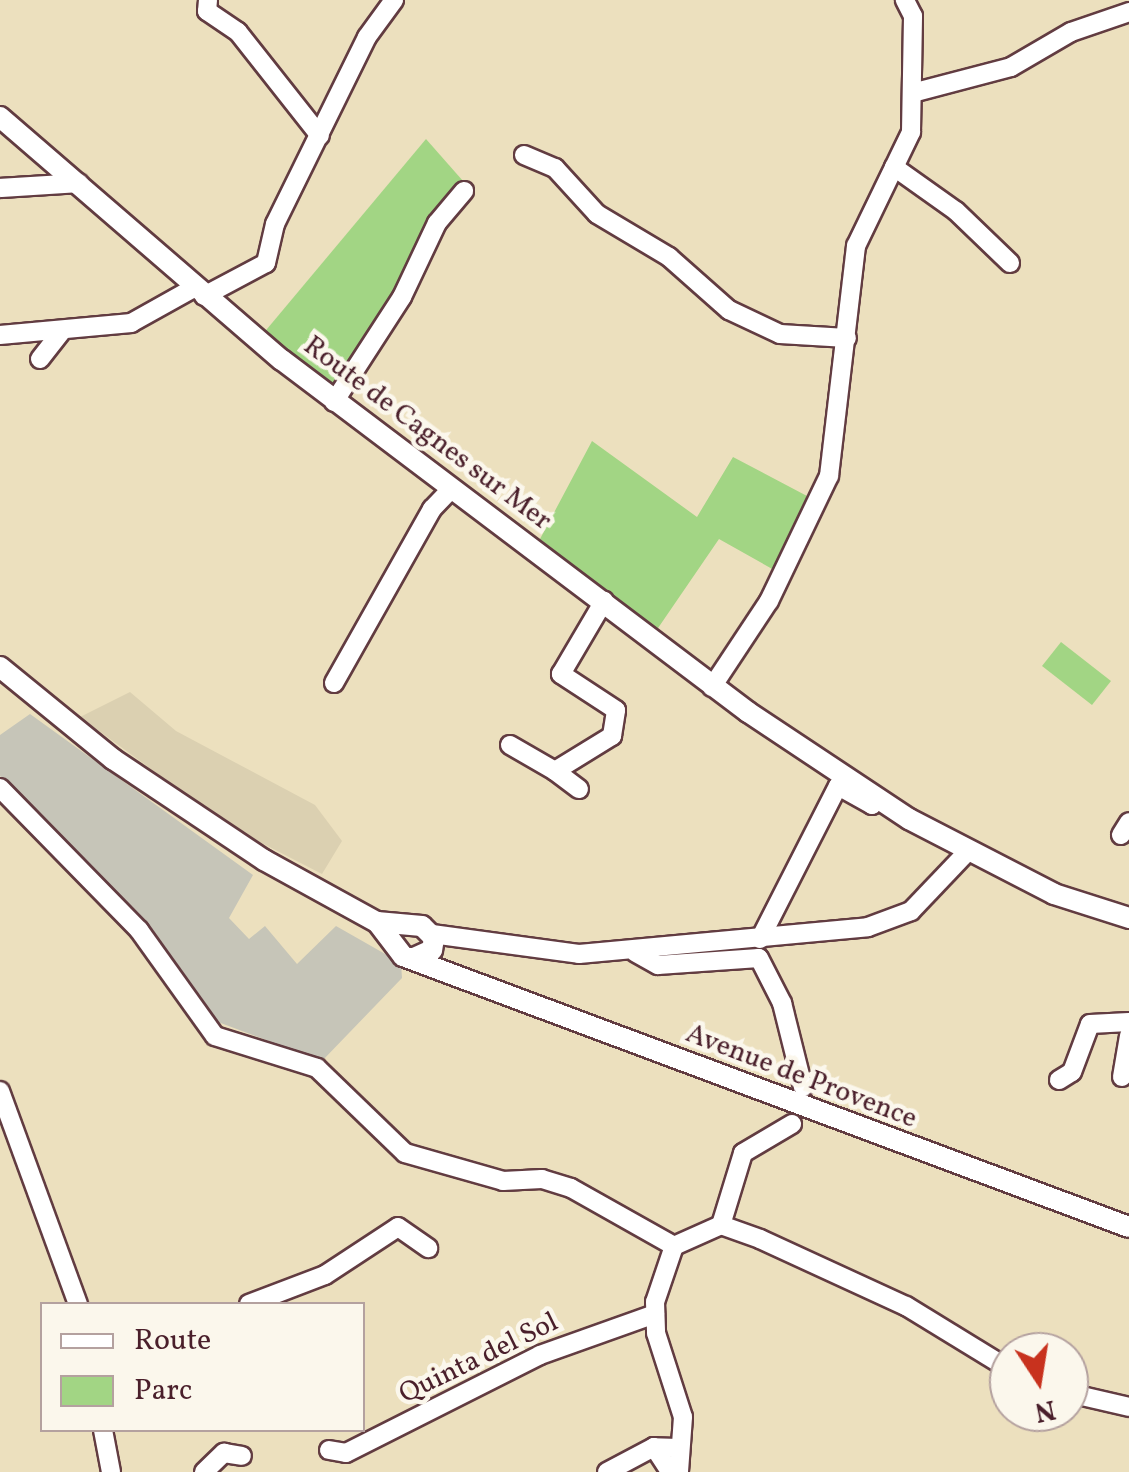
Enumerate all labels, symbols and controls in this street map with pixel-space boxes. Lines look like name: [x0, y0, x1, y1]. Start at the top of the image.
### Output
street label: Route de Cagnes sur Mer: [296, 330, 558, 538]
street label: Avenue de Provence: [681, 1017, 921, 1137]
legend: [40, 1302, 365, 1432]
street label: Quinta del Sol: [394, 1306, 564, 1412]
text: Route: [134, 1320, 211, 1362]
north arrow: [989, 1332, 1089, 1432]
text: Parc: [134, 1370, 192, 1412]
text: N: [1031, 1389, 1059, 1431]

